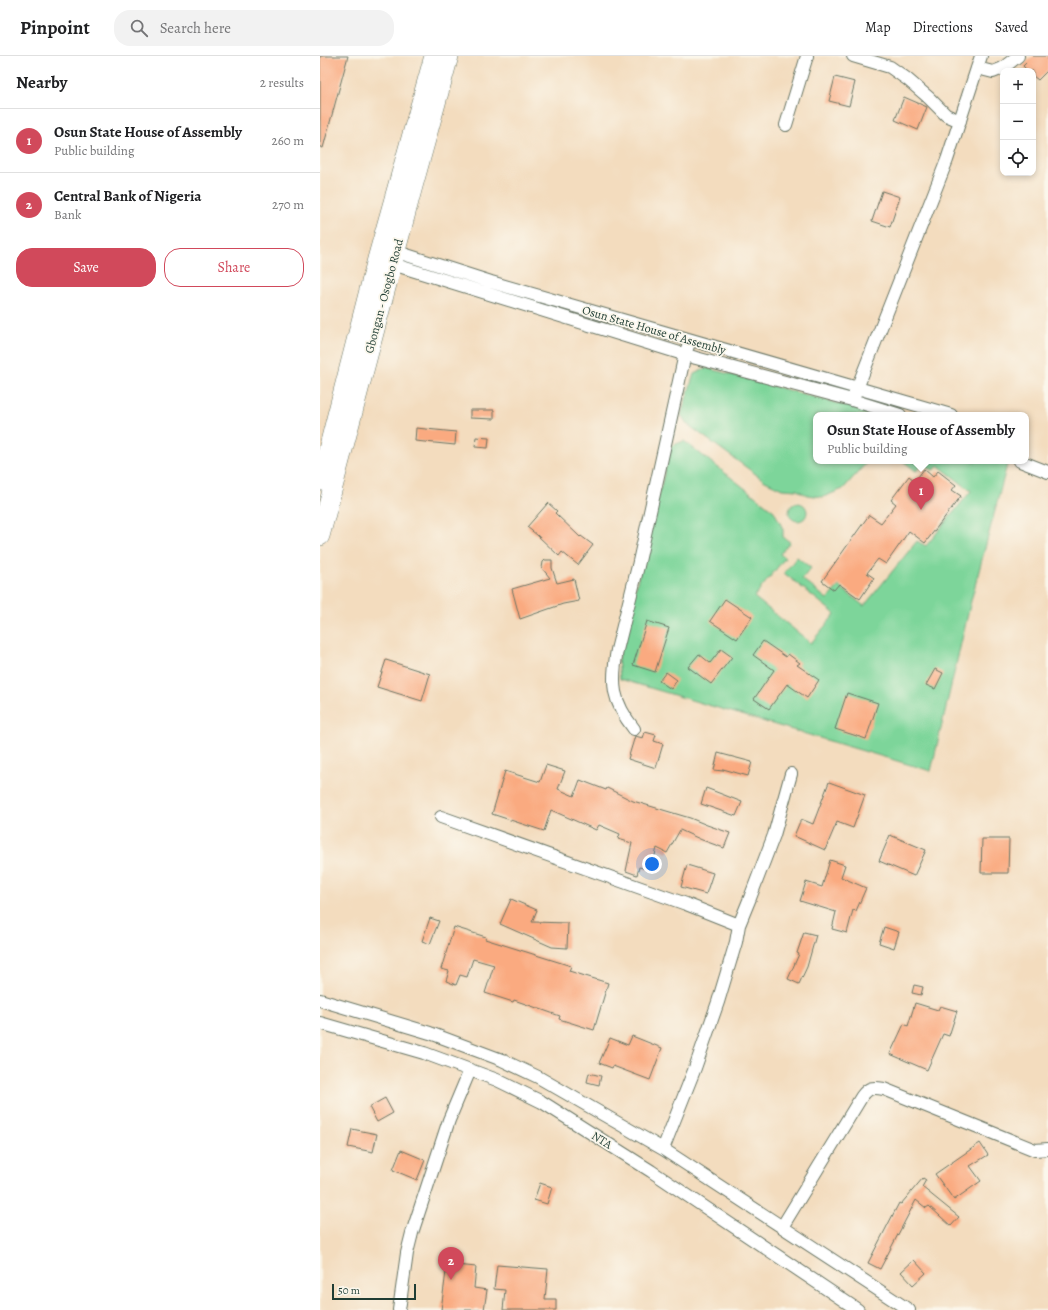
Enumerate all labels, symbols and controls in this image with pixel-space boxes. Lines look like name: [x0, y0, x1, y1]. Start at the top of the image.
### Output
search box: [114, 10, 394, 46]
text: Pinpoint: [20, 15, 90, 41]
icon: search: [128, 17, 150, 39]
text: Search here: [160, 18, 231, 38]
text: Map: [865, 18, 891, 37]
text: Directions: [913, 18, 973, 37]
text: Saved: [995, 18, 1028, 37]
map controls: [1000, 68, 1036, 176]
button: +: [1000, 68, 1036, 104]
text: Nearby: [16, 71, 67, 94]
text: 2 results: [260, 74, 304, 91]
button: −: [1000, 104, 1036, 140]
text: Osun State House of Assembly: [54, 122, 242, 142]
text: 1: [27, 132, 31, 149]
text: 260 m: [271, 132, 304, 149]
button: locate: [1000, 140, 1036, 176]
text: Public building: [54, 142, 134, 159]
text: Central Bank of Nigeria: [54, 186, 202, 206]
text: 2: [26, 196, 32, 213]
text: 270 m: [272, 196, 304, 213]
text: Bank: [54, 206, 81, 223]
street label: Gbongan - Osogbo Road: [361, 236, 407, 355]
button: Save: [16, 248, 156, 287]
button: Share: [164, 248, 304, 287]
street label: Osun State House of Assembly: [580, 302, 728, 358]
popup: [813, 412, 1029, 464]
text: Osun State House of Assembly: [827, 420, 1015, 440]
text: Public building: [827, 440, 907, 457]
pin: 1: [908, 477, 934, 510]
your location: [642, 854, 662, 874]
street label: NTA: [589, 1127, 616, 1153]
pin: 2: [438, 1247, 464, 1280]
scale bar: [332, 1282, 416, 1301]
text: 50 m: [338, 1283, 360, 1298]

